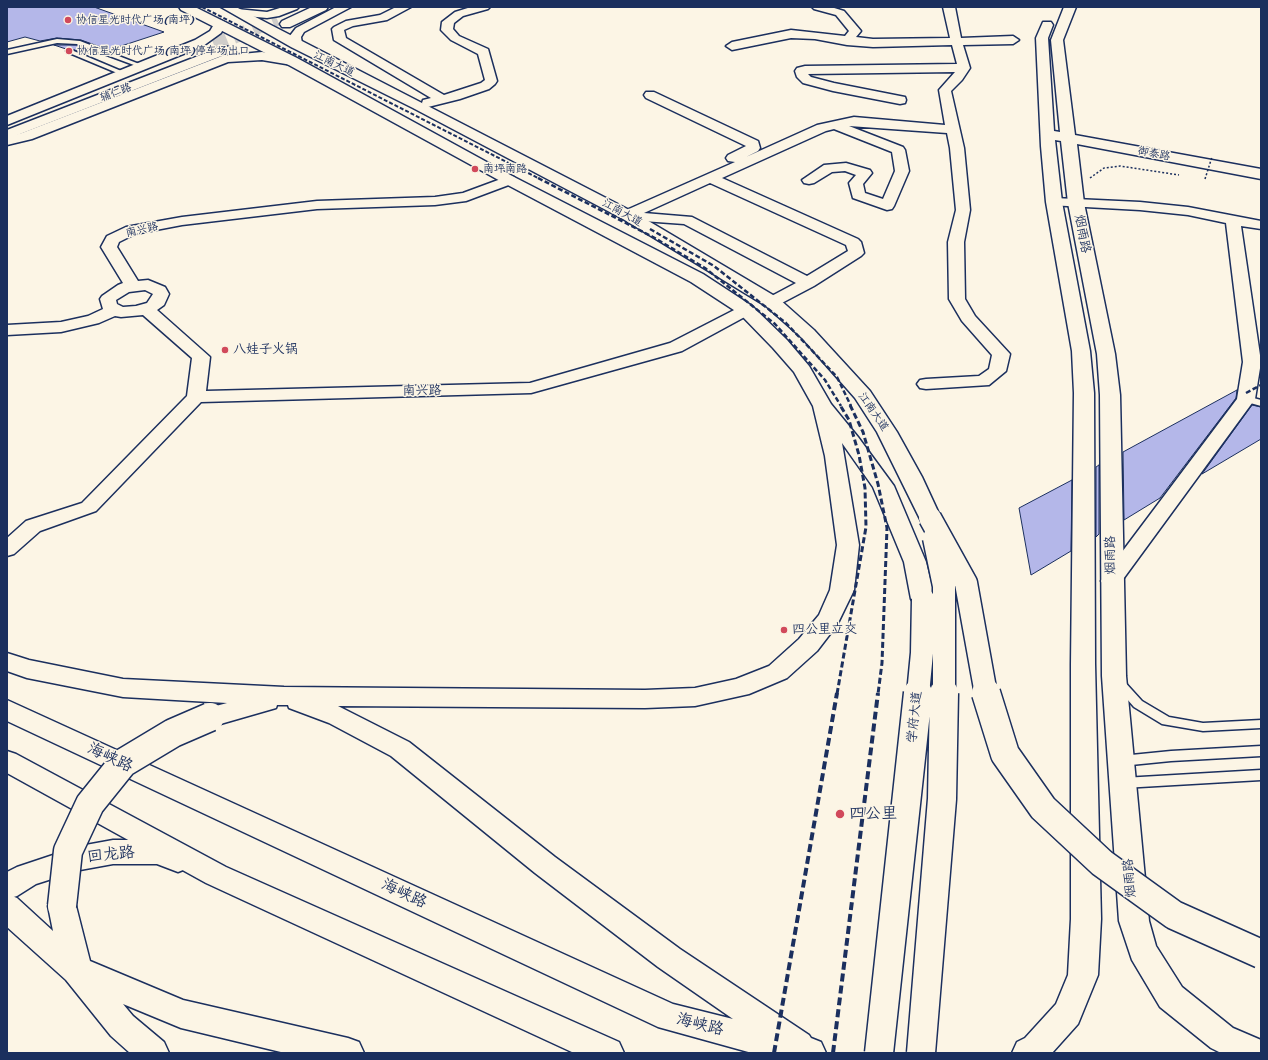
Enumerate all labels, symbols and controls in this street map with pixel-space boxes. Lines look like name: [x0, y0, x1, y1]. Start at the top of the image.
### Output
place label: 协信星光时代广场(南坪): [76, 13, 194, 27]
marker: 协信星光时代广场(南坪): [63, 15, 73, 25]
place label: 协信星光时代广场(南坪)停车场出口: [77, 44, 250, 58]
marker: 协信星光时代广场(南坪)停车场出口: [64, 46, 74, 56]
street label: 江南大道: [311, 48, 357, 80]
street label: 辅仁路: [98, 81, 134, 105]
street label: 御泰路: [1137, 144, 1171, 164]
place label: 南坪南路: [483, 162, 527, 176]
marker: 南坪南路: [470, 164, 480, 174]
street label: 江南大道: [600, 197, 644, 229]
street label: 烟雨路: [1071, 213, 1093, 255]
street label: 南兴路: [124, 220, 160, 240]
place label: 八娃子火锅: [233, 342, 298, 358]
marker: 八娃子火锅: [220, 345, 230, 355]
street label: 南兴路: [402, 383, 442, 399]
street label: 江南大道: [855, 390, 891, 434]
street label: 烟雨路: [1103, 535, 1119, 575]
place label: 四公里立交: [792, 622, 857, 638]
marker: 四公里立交: [779, 625, 789, 635]
street label: 学府大道: [905, 690, 925, 744]
street label: 海峡路: [84, 739, 136, 777]
place label: 四公里: [849, 804, 897, 824]
marker: 四公里: [834, 808, 846, 820]
street label: 回龙路: [86, 843, 136, 867]
street label: 烟雨路: [1121, 858, 1139, 898]
street label: 海峡路: [378, 875, 430, 913]
street label: 海峡路: [674, 1010, 726, 1040]

